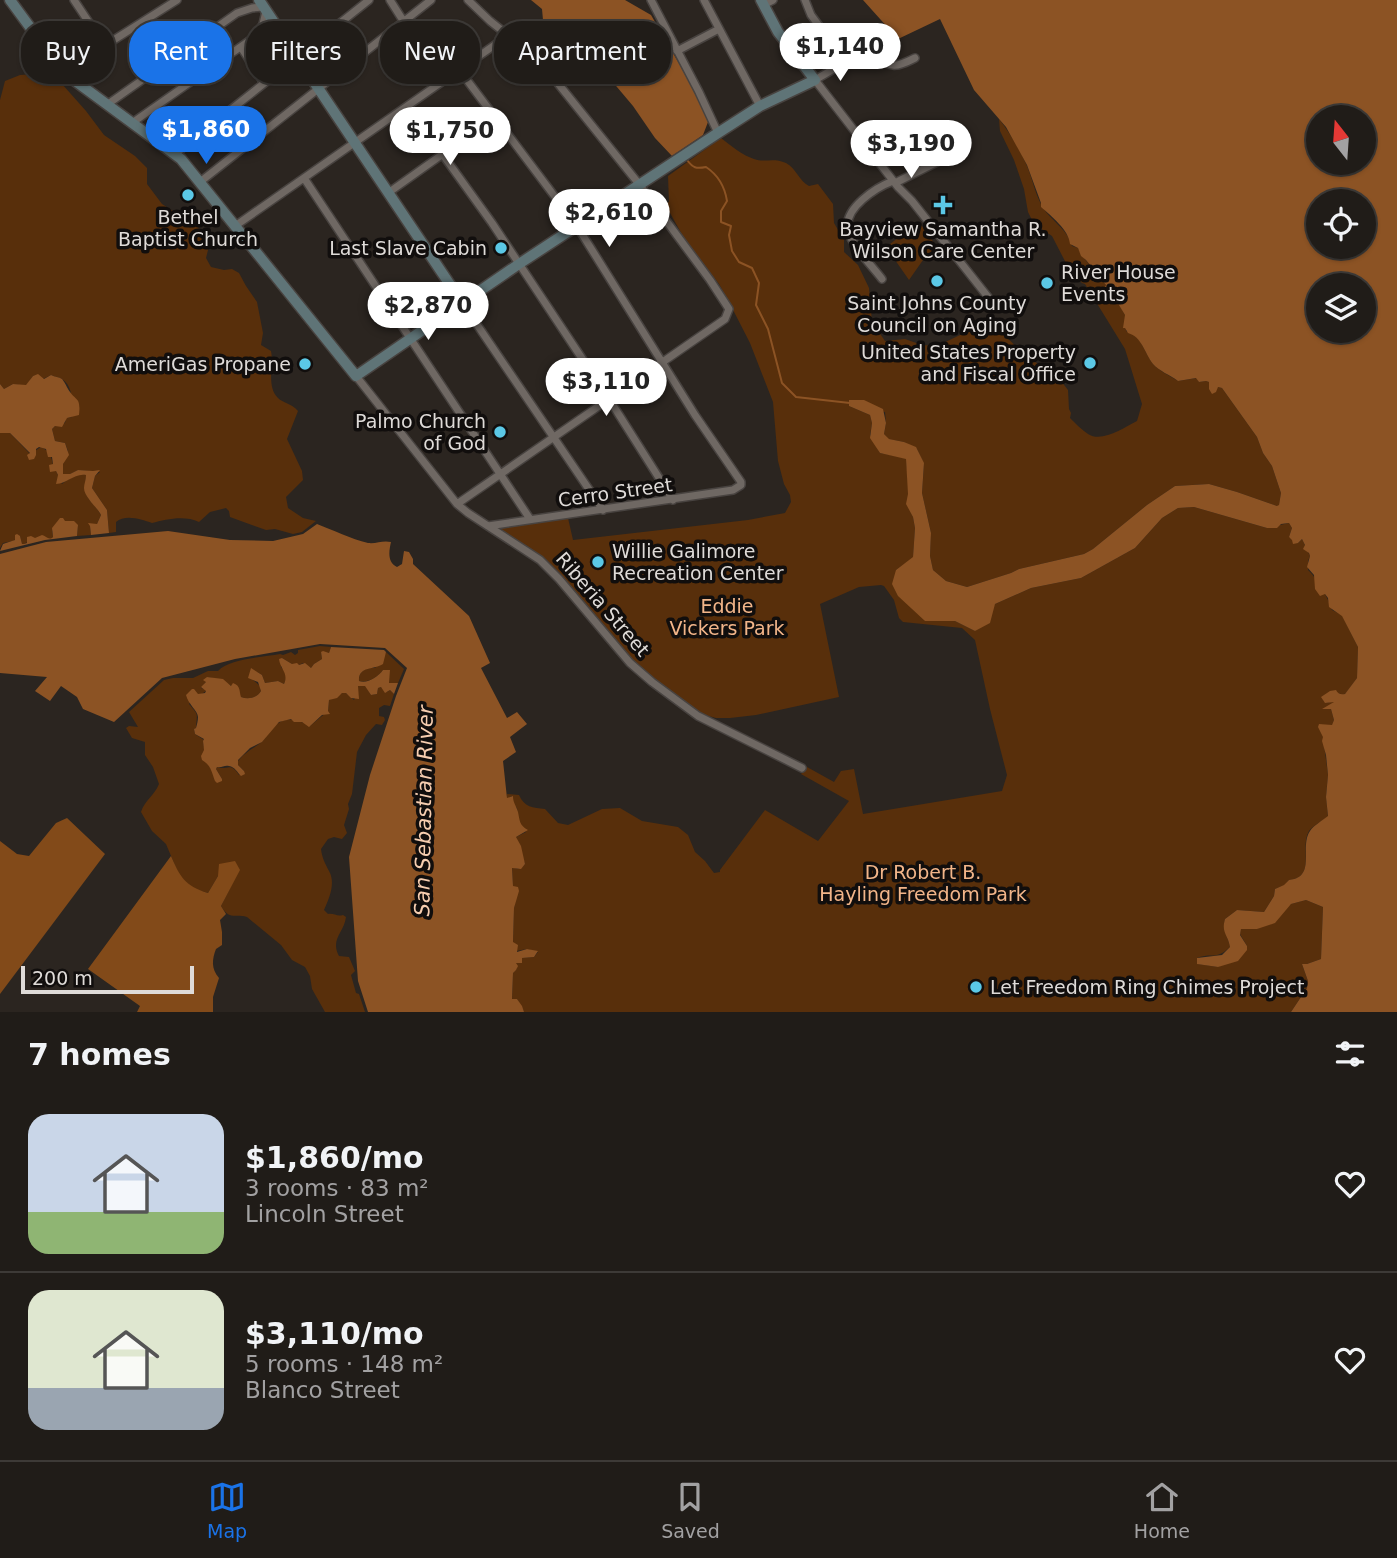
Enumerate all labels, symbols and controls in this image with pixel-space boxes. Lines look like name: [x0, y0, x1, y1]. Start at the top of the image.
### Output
chip: Buy: [21, 21, 115, 84]
chip: Rent: [129, 21, 232, 84]
chip: Filters: [246, 21, 366, 84]
chip: New: [380, 21, 480, 84]
chip: Apartment: [494, 21, 671, 84]
pin: $1,140: [783, 24, 897, 83]
text: $1,140: [796, 33, 884, 59]
north arrow: [1306, 105, 1376, 175]
map controls: [1306, 105, 1376, 343]
pin: $1,860: [149, 106, 263, 166]
pin: $1,750: [393, 108, 507, 167]
text: $1,860: [162, 116, 250, 142]
text: $1,750: [406, 117, 494, 143]
pin: $3,190: [854, 120, 968, 180]
text: $3,190: [867, 130, 955, 156]
marker: Bethel Baptist Church: [180, 187, 196, 203]
button: locate: [1306, 189, 1376, 259]
pin: $2,610: [552, 190, 666, 249]
marker: Bayview Samantha R. Wilson Care Center: [933, 195, 953, 215]
text: $2,610: [565, 199, 653, 225]
place label: Bethel Baptist Church: [118, 206, 258, 250]
place label: Bayview Samantha R. Wilson Care Center: [839, 218, 1047, 262]
place label: Last Slave Cabin: [329, 237, 487, 259]
marker: Last Slave Cabin: [493, 240, 509, 256]
place label: River House Events: [1061, 261, 1176, 305]
marker: Saint Johns County Council on Aging: [929, 273, 945, 289]
button: layers: [1306, 273, 1376, 343]
marker: River House Events: [1039, 275, 1055, 291]
pin: $2,870: [371, 282, 485, 342]
text: $2,870: [384, 292, 472, 318]
place label: Saint Johns County Council on Aging: [847, 292, 1027, 336]
place label: United States Property and Fiscal Office: [861, 341, 1076, 385]
place label: AmeriGas Propane: [115, 353, 291, 375]
marker: United States Property and Fiscal Office: [1082, 355, 1098, 371]
marker: AmeriGas Propane: [297, 356, 313, 372]
pin: $3,110: [549, 358, 663, 418]
text: $3,110: [562, 368, 650, 394]
place label: Palmo Church of God: [355, 410, 486, 454]
marker: Palmo Church of God: [492, 424, 508, 440]
street label: Cerro Street: [556, 473, 674, 511]
place label: Willie Galimore Recreation Center: [612, 540, 784, 584]
street label: Riberia Street: [552, 547, 654, 661]
marker: Willie Galimore Recreation Center: [590, 554, 606, 570]
park label: Eddie Vickers Park: [669, 595, 785, 639]
water label: San Sebastian River: [410, 704, 438, 917]
park label: Dr Robert B. Hayling Freedom Park: [819, 861, 1027, 905]
scale bar: [21, 963, 194, 995]
text: 200 m: [32, 967, 93, 989]
place label: Let Freedom Ring Chimes Project: [990, 976, 1304, 998]
marker: Let Freedom Ring Chimes Project: [968, 979, 984, 995]
icon: filters: [1331, 1035, 1369, 1073]
text: 7 homes: [28, 1037, 171, 1072]
text: $1,860/mo: [245, 1140, 424, 1175]
icon: home: [84, 1142, 168, 1226]
icon: heart: [1331, 1165, 1369, 1203]
text: 3 rooms · 83 m²: [245, 1175, 429, 1201]
text: Lincoln Street: [245, 1201, 404, 1227]
text: $3,110/mo: [245, 1316, 424, 1351]
icon: home: [84, 1318, 168, 1402]
icon: heart: [1331, 1341, 1369, 1379]
text: 5 rooms · 148 m²: [245, 1351, 443, 1377]
text: Blanco Street: [245, 1377, 400, 1403]
tab: Map: [207, 1478, 247, 1542]
tab: Saved: [661, 1478, 720, 1542]
tab: Home: [1134, 1478, 1190, 1542]

